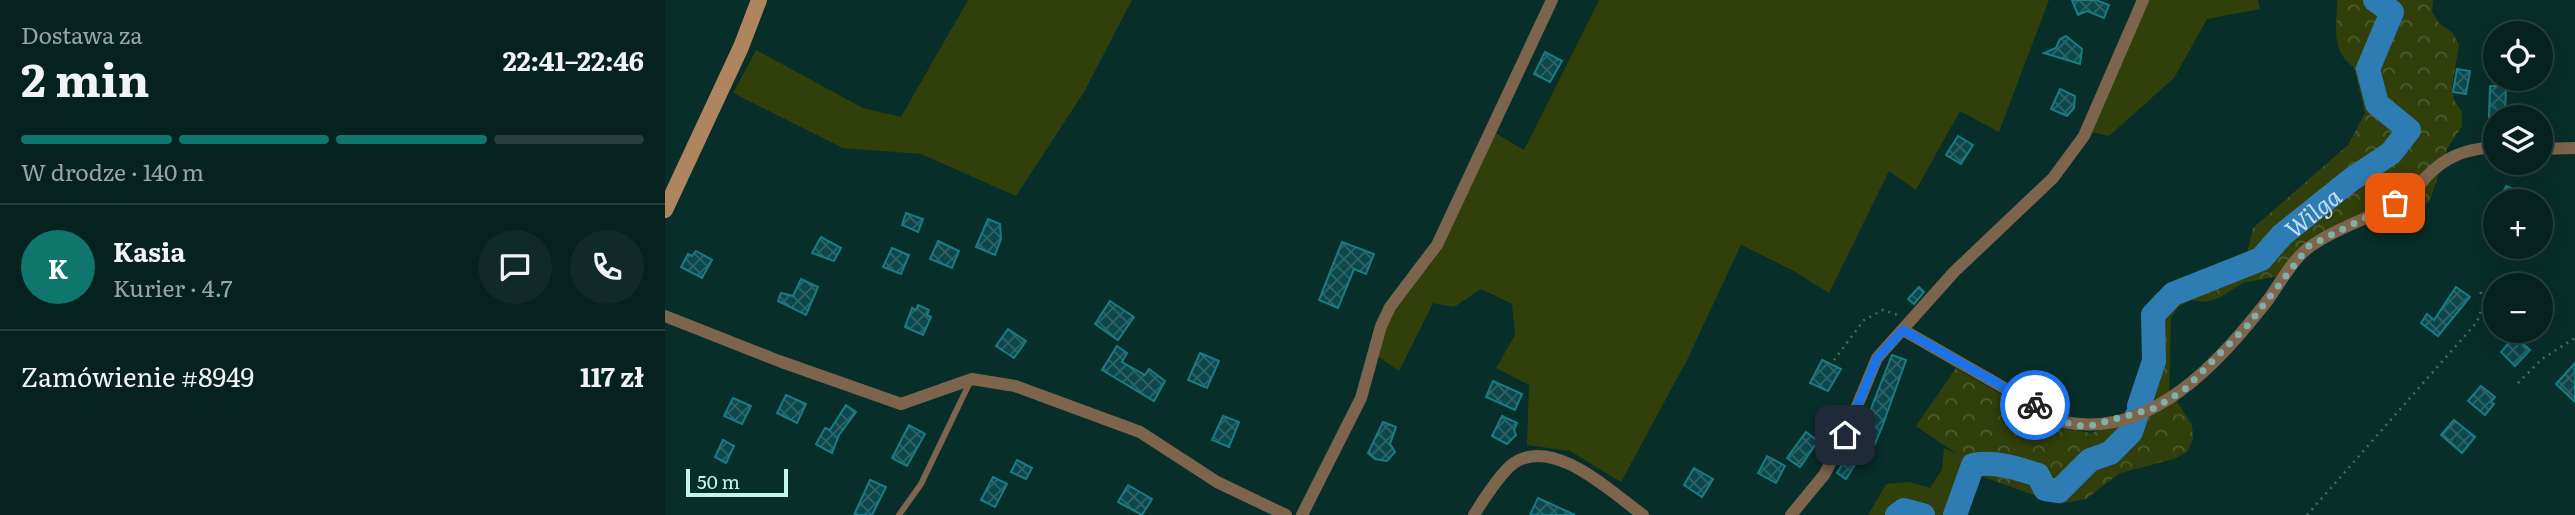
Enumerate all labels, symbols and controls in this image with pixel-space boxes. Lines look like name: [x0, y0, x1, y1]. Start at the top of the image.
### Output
text: Dostawa za: [21, 17, 143, 51]
map controls: [2483, 21, 2553, 343]
button: locate: [2483, 21, 2553, 91]
text: 22:41–22:46: [503, 40, 644, 79]
text: 2 min: [21, 43, 150, 111]
button: layers: [2483, 105, 2553, 175]
text: W drodze · 140 m: [21, 154, 204, 188]
pin: [2365, 173, 2425, 233]
water label: Wilga: [2276, 178, 2348, 245]
icon: bag: [2376, 184, 2414, 222]
button: +: [2483, 189, 2553, 259]
button: chat: [478, 230, 552, 304]
button: phone: [570, 230, 644, 304]
text: Kasia: [113, 231, 186, 270]
text: K: [48, 248, 68, 287]
text: Kurier · 4.7: [113, 270, 233, 304]
button: −: [2483, 273, 2553, 343]
text: Zamówienie #8949: [21, 356, 254, 395]
text: 117 zł: [580, 356, 644, 395]
courier: [2000, 370, 2070, 440]
icon: bike: [2016, 386, 2054, 424]
pin: [1815, 405, 1875, 465]
icon: home: [1826, 416, 1864, 454]
scale bar: [686, 466, 787, 498]
text: 50 m: [697, 467, 740, 495]

